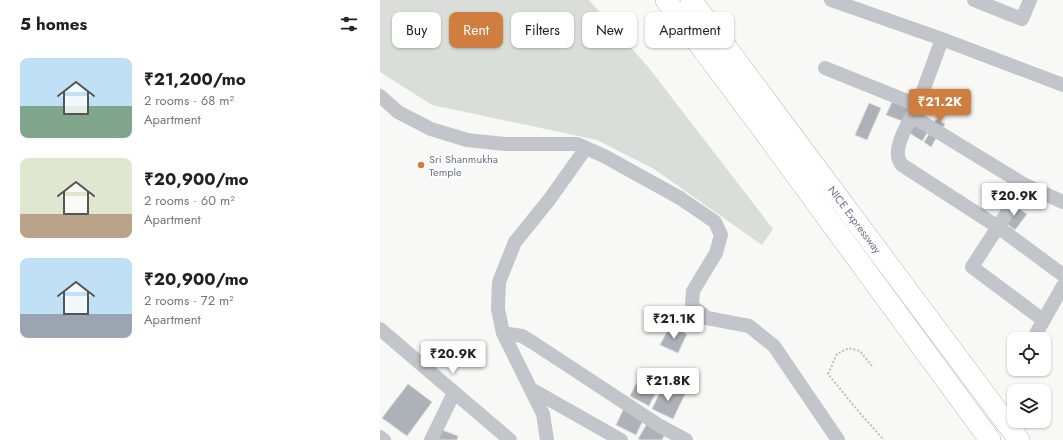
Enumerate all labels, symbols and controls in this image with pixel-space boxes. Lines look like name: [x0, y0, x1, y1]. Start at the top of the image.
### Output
text: 5 homes: [20, 12, 87, 36]
chip: Buy: [392, 12, 441, 48]
chip: Rent: [449, 12, 503, 48]
chip: Filters: [511, 12, 574, 48]
chip: New: [582, 12, 637, 48]
chip: Apartment: [645, 12, 734, 48]
icon: filters: [338, 13, 360, 35]
text: ₹21,200/mo: [144, 67, 246, 91]
icon: home: [52, 74, 100, 122]
pin: ₹21.2K: [907, 89, 973, 123]
text: 2 rooms · 68 m²: [144, 91, 234, 110]
text: ₹21.2K: [918, 92, 962, 111]
text: Apartment: [144, 110, 201, 129]
place label: Sri Shanmukha Temple: [429, 151, 498, 180]
marker: Sri Shanmukha Temple: [416, 160, 426, 170]
text: ₹20,900/mo: [144, 167, 249, 191]
icon: home: [52, 174, 100, 222]
street label: NICE Expressway: [824, 183, 885, 257]
pin: ₹20.9K: [981, 183, 1047, 217]
text: ₹20.9K: [991, 186, 1037, 205]
text: 2 rooms · 60 m²: [144, 191, 235, 210]
text: Apartment: [144, 210, 201, 229]
text: ₹20,900/mo: [144, 267, 249, 291]
icon: home: [52, 274, 100, 322]
text: 2 rooms · 72 m²: [144, 291, 234, 310]
pin: ₹21.1K: [641, 306, 707, 340]
text: ₹21.1K: [653, 309, 695, 328]
text: Apartment: [144, 310, 201, 329]
map controls: [1007, 332, 1051, 428]
button: locate: [1007, 332, 1051, 376]
pin: ₹20.9K: [420, 341, 486, 375]
text: ₹20.9K: [430, 344, 476, 363]
pin: ₹21.8K: [635, 368, 701, 402]
text: ₹21.8K: [646, 371, 690, 390]
button: layers: [1007, 384, 1051, 428]

